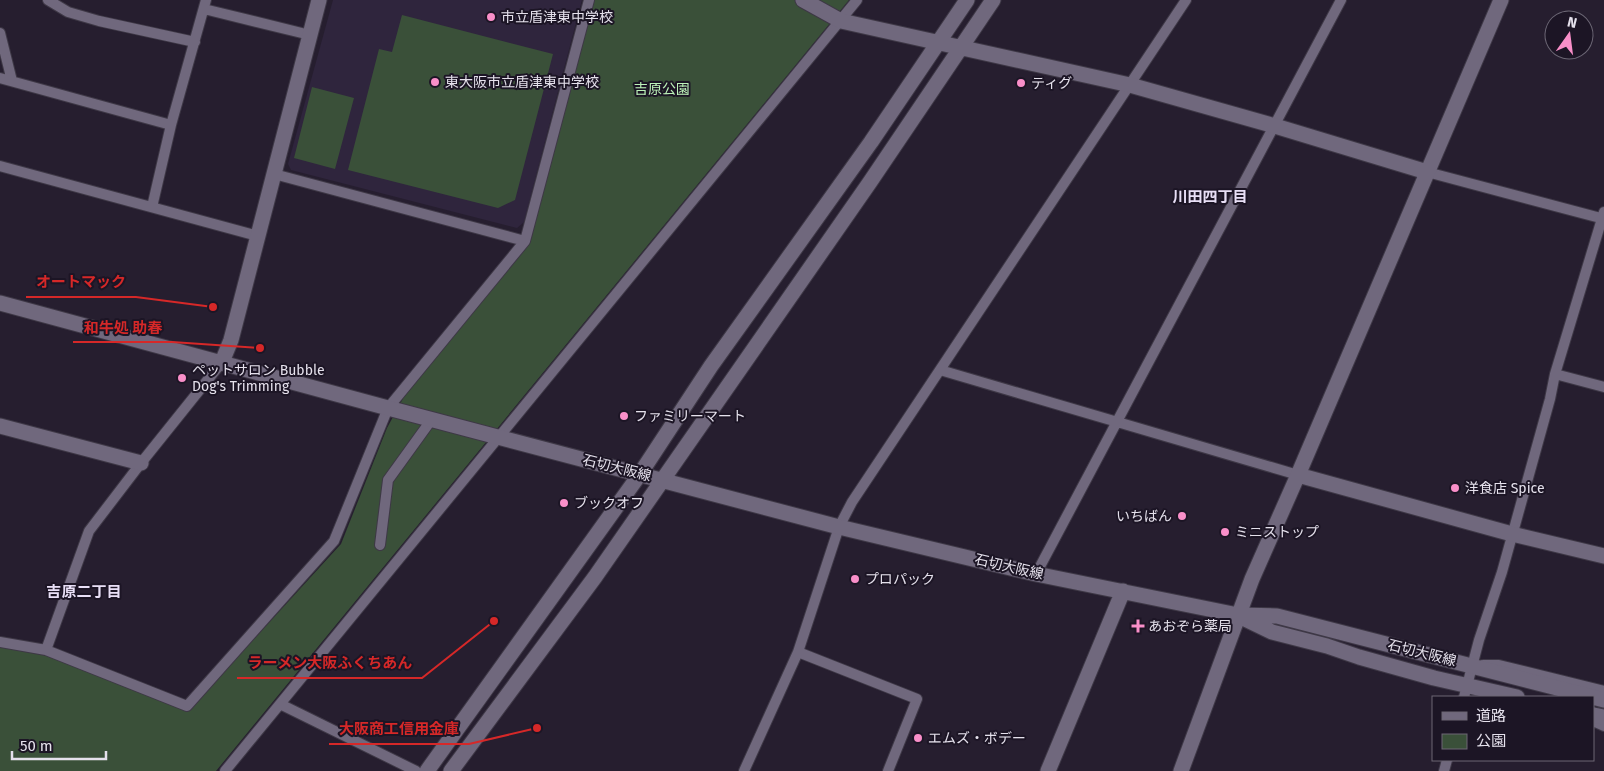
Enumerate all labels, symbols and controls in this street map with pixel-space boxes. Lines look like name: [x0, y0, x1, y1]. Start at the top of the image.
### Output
place label: 市立盾津東中学校: [501, 9, 613, 26]
north arrow: [1544, 10, 1594, 60]
marker: 市立盾津東中学校: [485, 11, 497, 23]
text: N: [1565, 13, 1579, 32]
place label: 東大阪市立盾津東中学校: [445, 74, 599, 91]
place label: ティグ: [1031, 75, 1072, 92]
marker: 東大阪市立盾津東中学校: [429, 76, 441, 88]
marker: ティグ: [1015, 77, 1027, 89]
park label: 吉原公園: [634, 81, 690, 98]
district label: 川田四丁目: [1172, 188, 1248, 206]
callout: オートマック: [26, 267, 136, 297]
text: オートマック: [36, 273, 126, 291]
callout: 和牛処 助春: [73, 312, 172, 342]
text: 和牛処 助春: [84, 319, 162, 337]
place label: ペットサロン Bubble Dog's Trimming: [192, 362, 325, 395]
marker: ペットサロン Bubble Dog's Trimming: [176, 372, 188, 384]
place label: ファミリーマート: [634, 408, 746, 425]
marker: ファミリーマート: [618, 410, 630, 422]
street label: 石切大阪線: [581, 451, 653, 485]
place label: 洋食店 Spice: [1465, 480, 1545, 497]
marker: 洋食店 Spice: [1449, 482, 1461, 494]
place label: ブックオフ: [574, 495, 644, 512]
marker: ブックオフ: [558, 497, 570, 509]
place label: いちばん: [1116, 508, 1172, 525]
marker: いちばん: [1176, 510, 1188, 522]
place label: ミニストップ: [1235, 524, 1319, 541]
marker: ミニストップ: [1219, 526, 1231, 538]
street label: 石切大阪線: [973, 551, 1045, 583]
place label: プロパック: [865, 571, 935, 588]
marker: プロパック: [849, 573, 861, 585]
district label: 吉原二丁目: [46, 583, 122, 601]
place label: あおぞら薬局: [1148, 618, 1232, 635]
marker: あおぞら薬局: [1132, 620, 1144, 632]
street label: 石切大阪線: [1386, 636, 1458, 670]
callout: ラーメン大阪ふくちあん: [237, 648, 422, 678]
text: ラーメン大阪ふくちあん: [248, 654, 412, 672]
legend: [1432, 696, 1594, 761]
text: 道路: [1476, 707, 1506, 725]
callout: 大阪商工信用金庫: [329, 714, 469, 744]
text: 大阪商工信用金庫: [339, 720, 459, 738]
scale bar: [12, 728, 106, 760]
place label: エムズ・ボデー: [928, 730, 1026, 747]
marker: エムズ・ボデー: [912, 732, 924, 744]
text: 公園: [1476, 732, 1506, 750]
text: 50 m: [20, 737, 53, 755]

